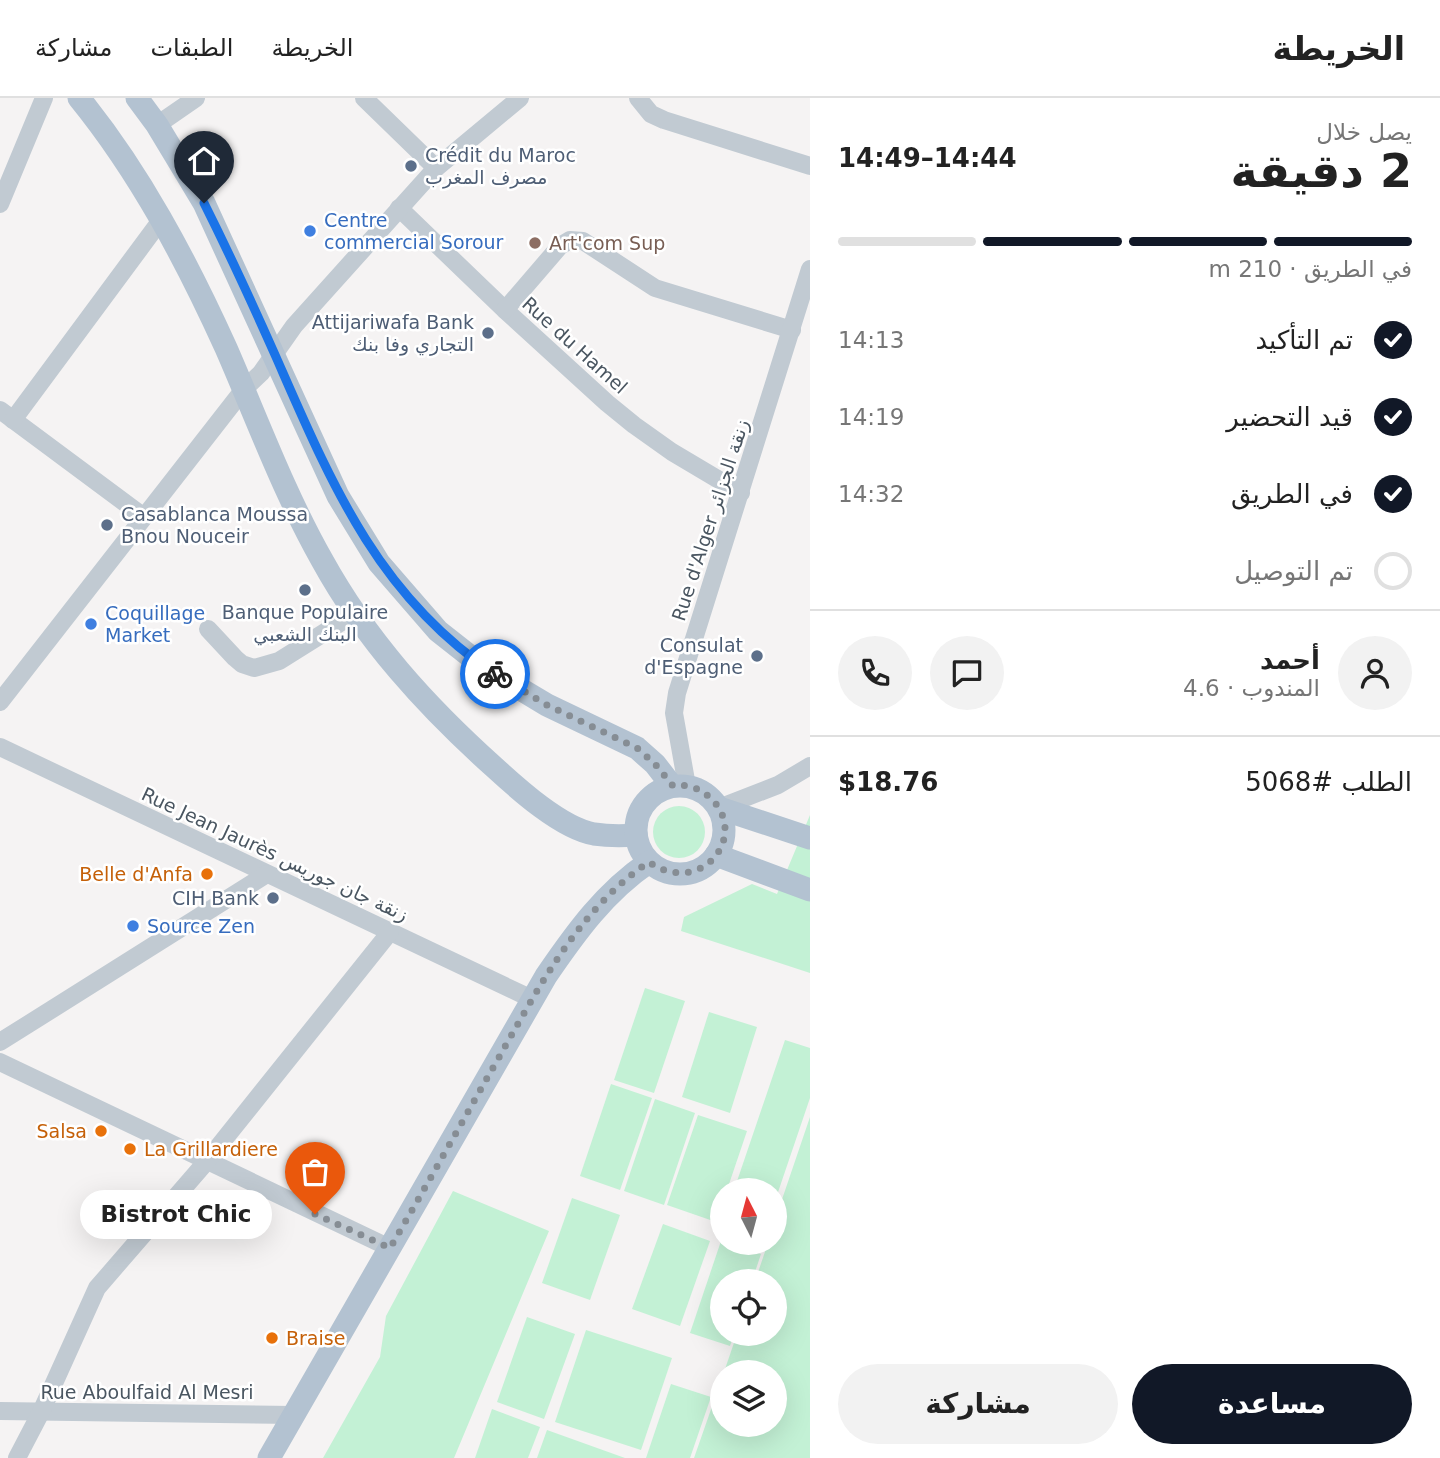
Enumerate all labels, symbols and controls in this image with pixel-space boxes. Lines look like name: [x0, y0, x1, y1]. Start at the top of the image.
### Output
text: الخريطة: [1272, 29, 1405, 68]
text: مشاركة: [35, 34, 112, 62]
text: الطبقات: [150, 34, 233, 62]
text: الخريطة: [271, 34, 353, 62]
text: يصل خلال: [1316, 119, 1412, 145]
pin: [174, 131, 234, 203]
icon: home: [185, 142, 223, 180]
text: 14:44–14:49: [838, 143, 1017, 173]
place label: Crédit du Maroc مصرف المغرب: [425, 144, 576, 189]
text: 2 دقيقة: [1230, 144, 1412, 198]
marker: Crédit du Maroc مصرف المغرب: [403, 158, 419, 174]
place label: Centre commercial Sorour: [324, 209, 504, 253]
marker: Centre commercial Sorour: [302, 223, 318, 239]
place label: Art'com Sup: [549, 232, 665, 254]
marker: Art'com Sup: [527, 235, 543, 251]
text: في الطريق · 210 m: [1208, 256, 1412, 282]
street label: Rue du Hamel: [518, 292, 632, 398]
place label: Attijariwafa Bank التجاري وفا بنك: [312, 311, 474, 356]
icon: check: [1374, 321, 1412, 359]
marker: Attijariwafa Bank التجاري وفا بنك: [480, 325, 496, 341]
text: تم التأكيد: [1255, 325, 1353, 355]
text: 14:13: [838, 327, 904, 353]
icon: check: [1374, 398, 1412, 436]
text: قيد التحضير: [1226, 402, 1353, 432]
text: 14:19: [838, 404, 904, 430]
street label: Rue d'Alger زنقة الجزائر: [667, 417, 754, 624]
icon: check: [1374, 475, 1412, 513]
text: في الطريق: [1231, 479, 1353, 509]
text: 14:32: [838, 481, 904, 507]
place label: Casablanca Moussa Bnou Nouceir: [121, 503, 308, 547]
marker: Casablanca Moussa Bnou Nouceir: [99, 517, 115, 533]
text: تم التوصيل: [1234, 556, 1353, 586]
marker: Banque Populaire البنك الشعبي: [297, 582, 313, 598]
place label: Banque Populaire البنك الشعبي: [222, 601, 388, 646]
place label: Coquillage Market: [105, 602, 205, 646]
marker: Coquillage Market: [83, 616, 99, 632]
place label: Consulat d'Espagne: [644, 634, 743, 678]
button: phone: [838, 636, 912, 710]
button: chat: [930, 636, 1004, 710]
button: person: [1338, 636, 1412, 710]
courier: [460, 639, 530, 709]
text: أحمد: [1260, 645, 1320, 675]
marker: Consulat d'Espagne: [749, 648, 765, 664]
icon: bike: [476, 655, 514, 693]
text: المندوب · 4.6: [1183, 675, 1320, 701]
text: $18.76: [838, 767, 938, 797]
text: الطلب #5068: [1245, 767, 1412, 797]
street label: Rue Jean Jaurès زنقة جان جوريس: [138, 782, 412, 926]
place label: Belle d'Anfa: [79, 863, 193, 885]
marker: Belle d'Anfa: [199, 866, 215, 882]
place label: CIH Bank: [172, 887, 259, 909]
marker: CIH Bank: [265, 890, 281, 906]
place label: Source Zen: [147, 915, 255, 937]
marker: Source Zen: [125, 918, 141, 934]
place label: Salsa: [36, 1120, 87, 1142]
marker: Salsa: [93, 1123, 109, 1139]
place label: La Grillardiere: [144, 1138, 278, 1160]
marker: La Grillardiere: [122, 1141, 138, 1157]
pin: [285, 1142, 345, 1214]
icon: bag: [296, 1153, 334, 1191]
north arrow: [710, 1178, 788, 1255]
map controls: [710, 1178, 787, 1437]
callout: Bistrot Chic: [80, 1190, 273, 1238]
text: Bistrot Chic: [100, 1201, 252, 1227]
button: locate: [710, 1269, 787, 1346]
place label: Braise: [286, 1327, 345, 1349]
marker: Braise: [264, 1330, 280, 1346]
button: layers: [710, 1360, 787, 1437]
button: مشاركة: [838, 1364, 1118, 1444]
button: مساعدة: [1132, 1364, 1412, 1444]
street label: Rue Aboulfaid Al Mesri: [40, 1381, 254, 1403]

